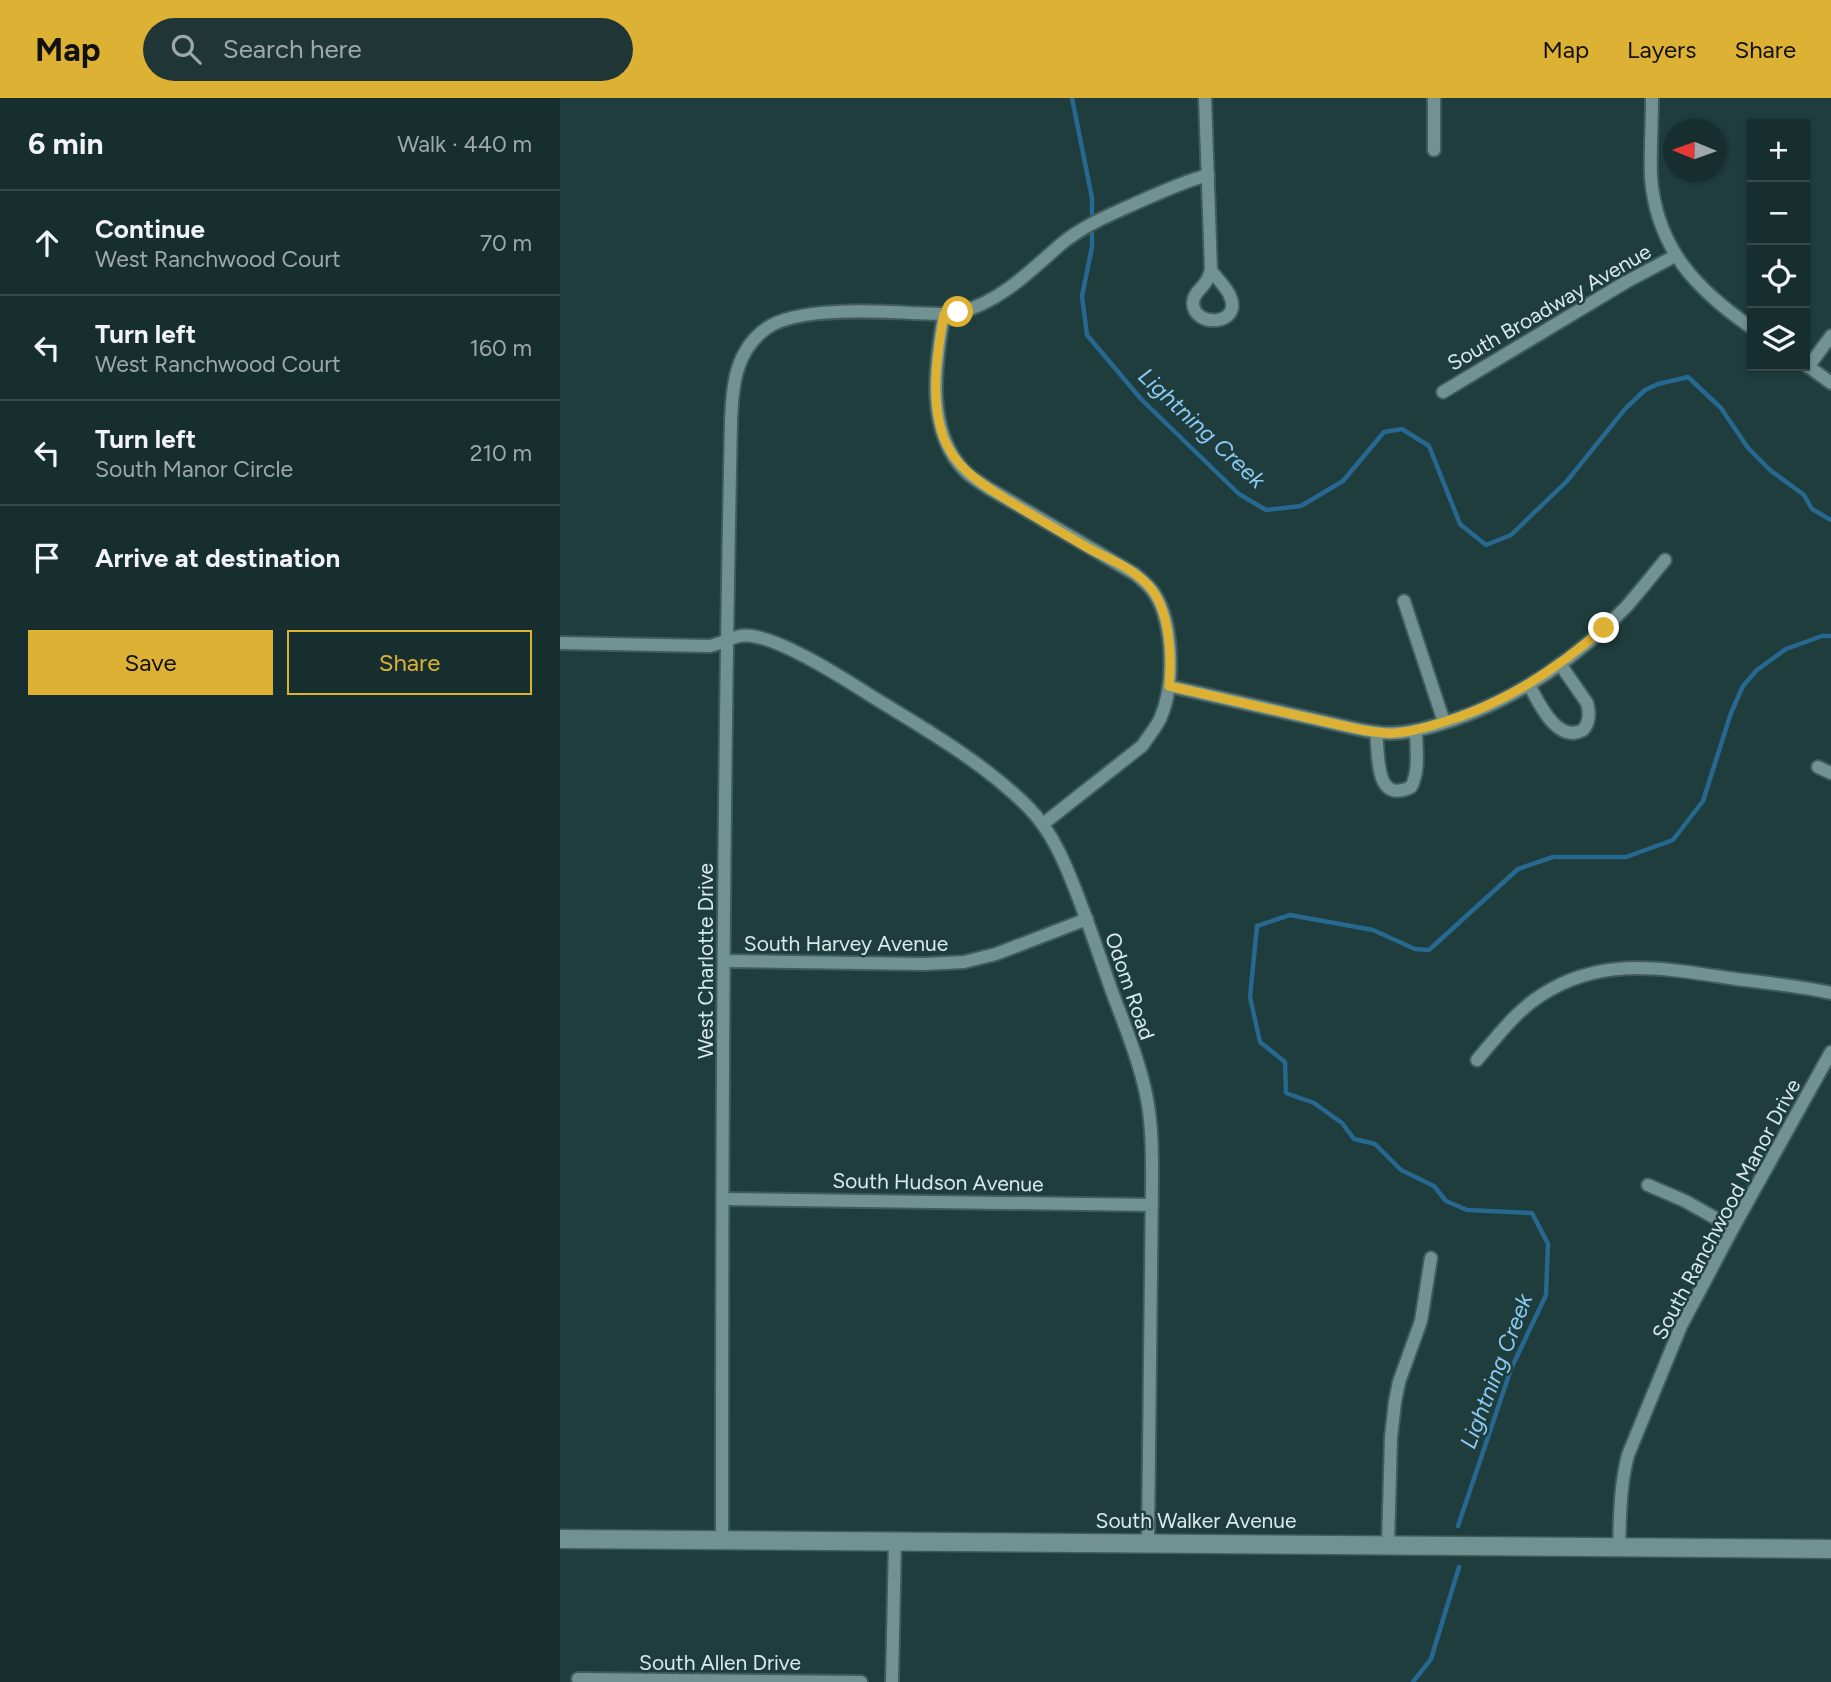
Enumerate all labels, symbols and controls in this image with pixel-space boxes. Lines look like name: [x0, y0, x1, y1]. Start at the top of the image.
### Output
search box: [143, 18, 633, 81]
text: Map: [35, 30, 101, 69]
icon: search: [167, 30, 205, 68]
text: Search here: [223, 33, 362, 65]
text: Map: [1542, 35, 1589, 64]
text: Layers: [1627, 35, 1696, 64]
text: Share: [1734, 35, 1796, 64]
north arrow: [1663, 119, 1726, 182]
map controls: [1747, 119, 1810, 371]
button: +: [1747, 119, 1810, 182]
text: 6 min: [28, 125, 104, 162]
text: Walk · 440 m: [397, 130, 532, 158]
button: −: [1747, 182, 1810, 245]
text: Continue: [95, 213, 205, 245]
icon: ahead: [28, 224, 66, 262]
text: 70 m: [480, 229, 532, 257]
street label: South Broadway Avenue: [1443, 238, 1655, 376]
text: West Ranchwood Court: [95, 245, 341, 273]
button: locate: [1747, 245, 1810, 308]
route start: [942, 296, 973, 327]
button: layers: [1747, 308, 1810, 371]
text: Turn left: [95, 318, 196, 350]
icon: left: [28, 329, 66, 367]
text: 160 m: [469, 334, 532, 362]
text: West Ranchwood Court: [95, 350, 341, 378]
water label: Lightning Creek: [1133, 362, 1272, 495]
text: Turn left: [95, 423, 196, 455]
icon: left: [28, 434, 66, 472]
text: 210 m: [470, 439, 532, 467]
text: South Manor Circle: [95, 455, 293, 483]
icon: arrive: [28, 539, 66, 577]
text: Arrive at destination: [95, 542, 340, 574]
route end: [1588, 612, 1619, 643]
button: Save: [28, 630, 273, 695]
button: Share: [287, 630, 532, 695]
street label: West Charlotte Drive: [693, 863, 718, 1059]
street label: Odom Road: [1100, 929, 1160, 1043]
street label: South Harvey Avenue: [744, 931, 948, 956]
street label: South Ranchwood Manor Drive: [1647, 1074, 1805, 1344]
street label: South Hudson Avenue: [832, 1168, 1044, 1196]
water label: Lightning Creek: [1454, 1289, 1539, 1452]
street label: South Walker Avenue: [1096, 1508, 1297, 1533]
street label: South Allen Drive: [639, 1650, 801, 1675]

